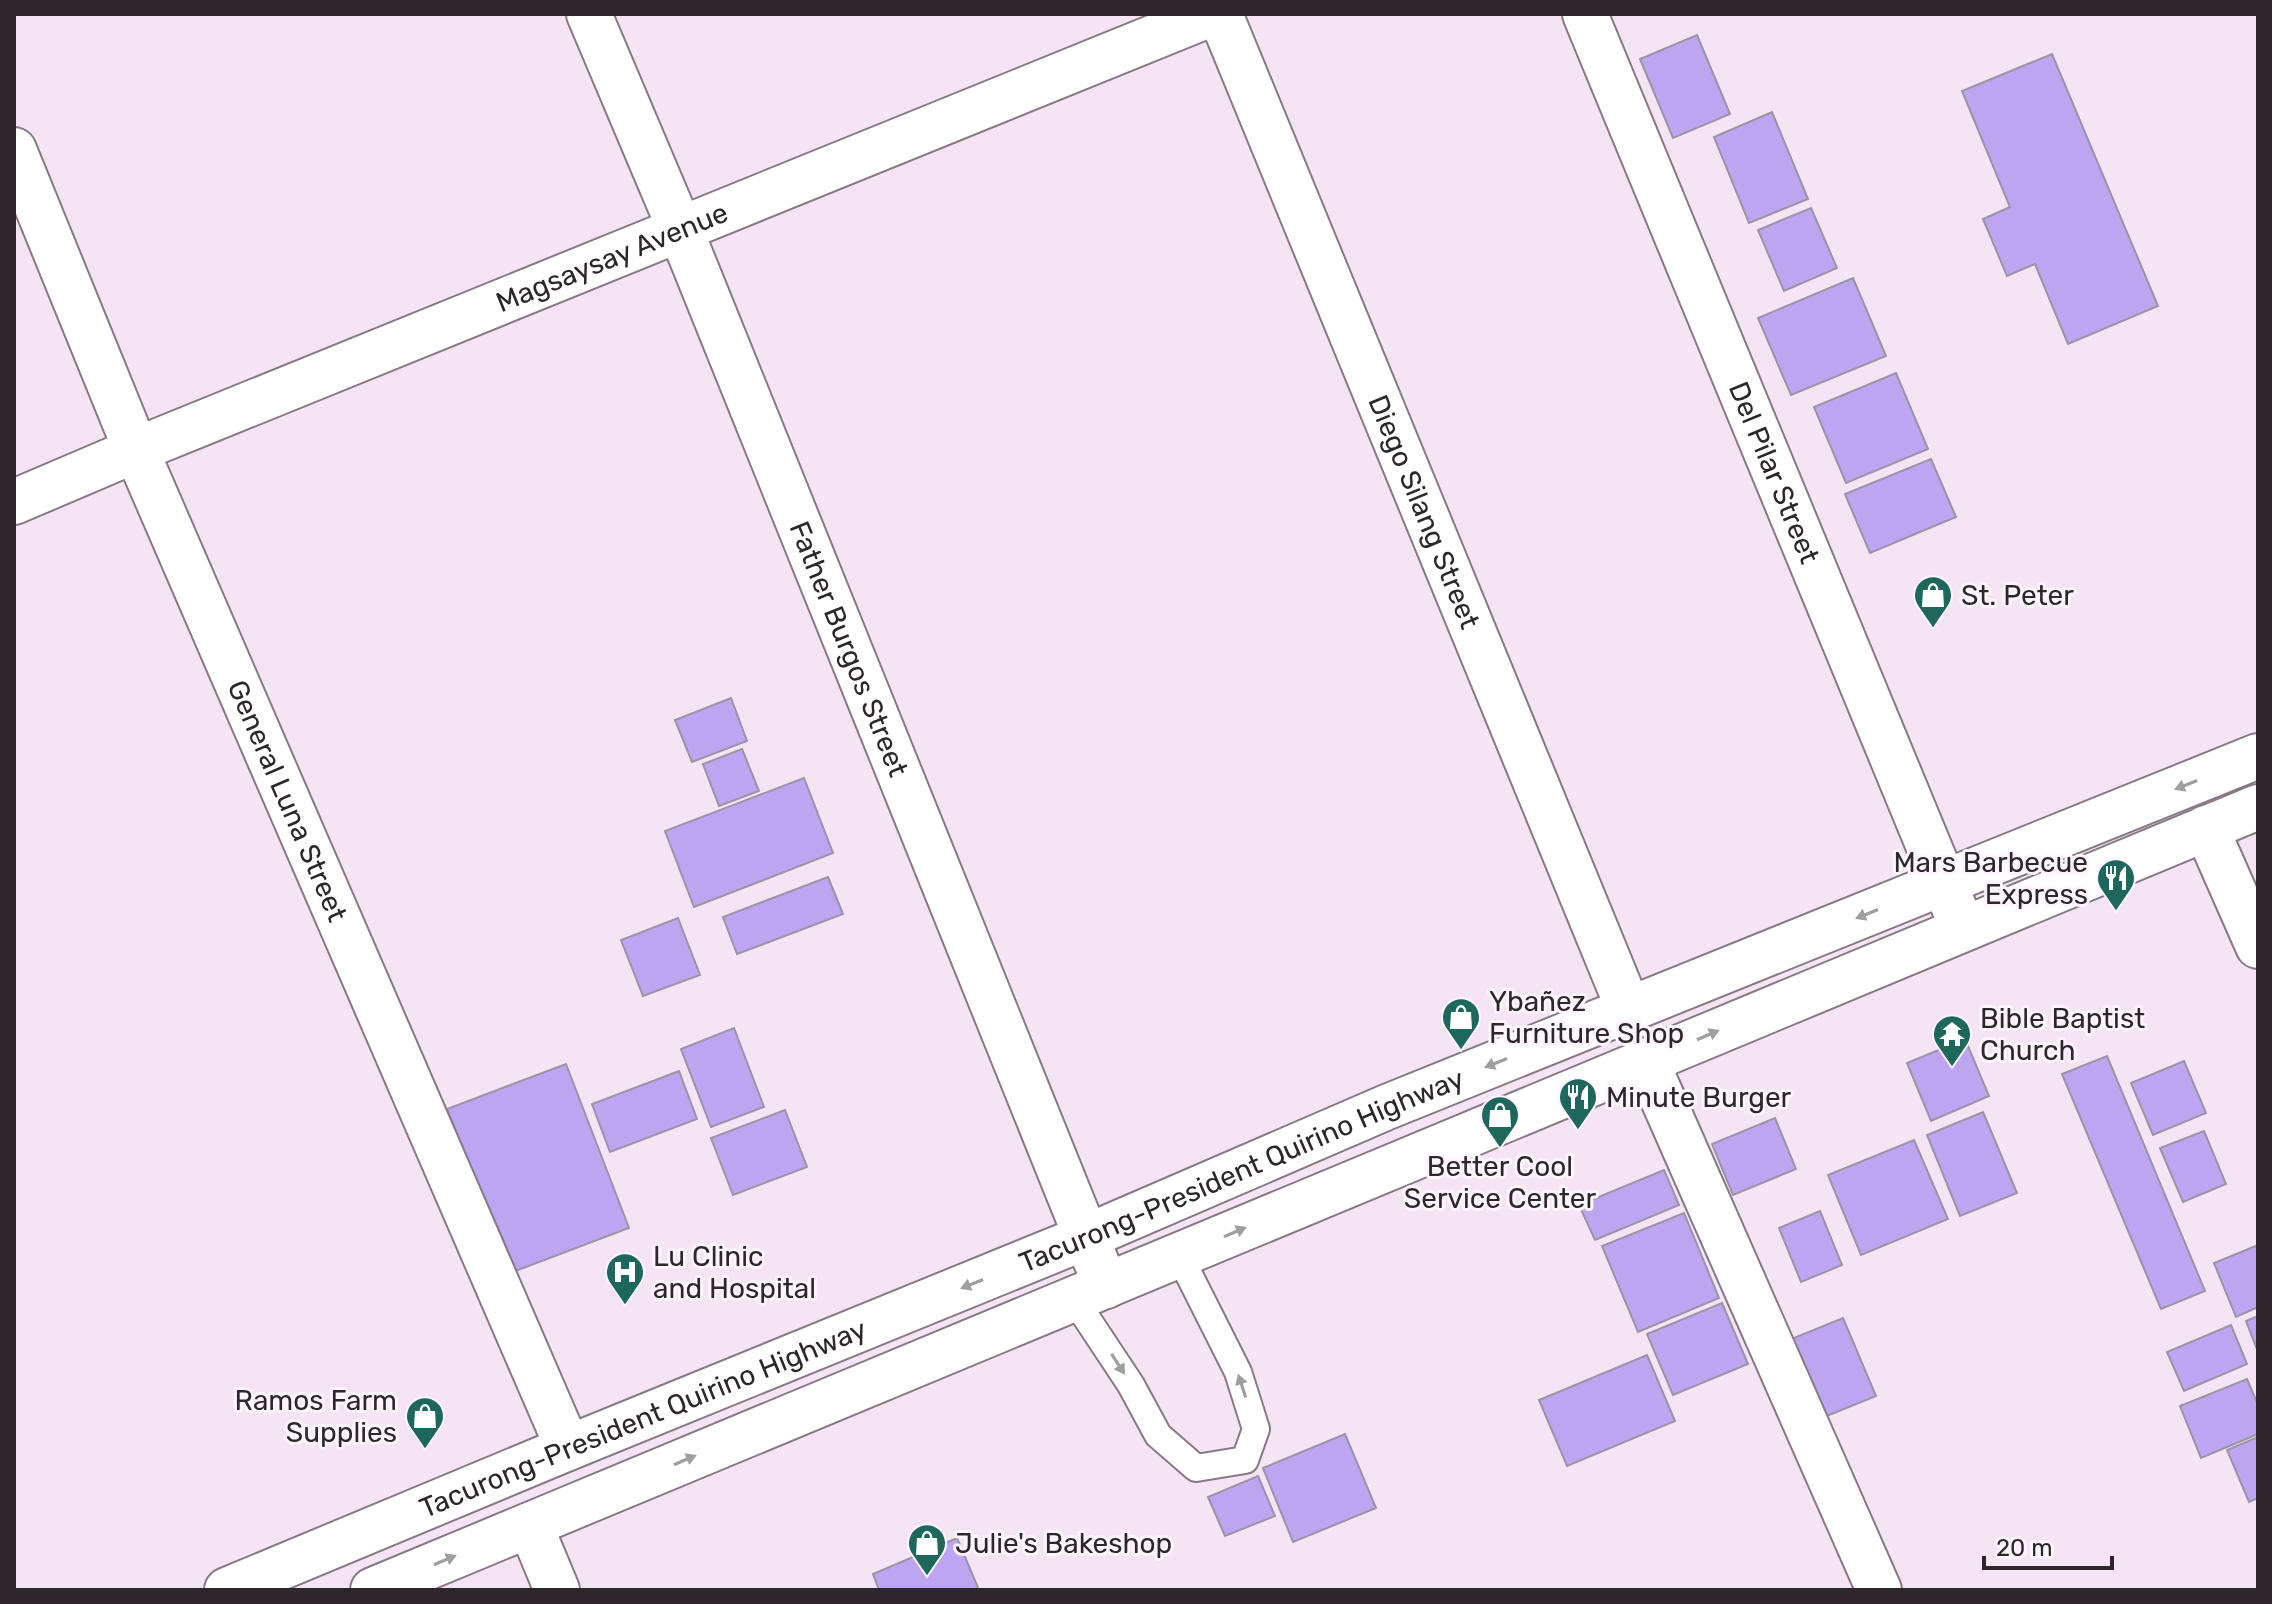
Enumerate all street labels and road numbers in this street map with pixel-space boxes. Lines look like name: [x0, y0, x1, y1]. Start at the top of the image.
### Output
street label: Magsaysay Avenue: [491, 196, 733, 319]
street label: Del Pilar Street: [1722, 377, 1826, 568]
street label: Diego Silang Street: [1361, 390, 1487, 634]
street label: Father Burgos Street: [782, 516, 915, 781]
street label: General Luna Street: [221, 675, 354, 927]
street label: Tacurong-President Quirino Highway: [1014, 1062, 1469, 1279]
street label: Tacurong-President Quirino Highway: [415, 1312, 871, 1525]

